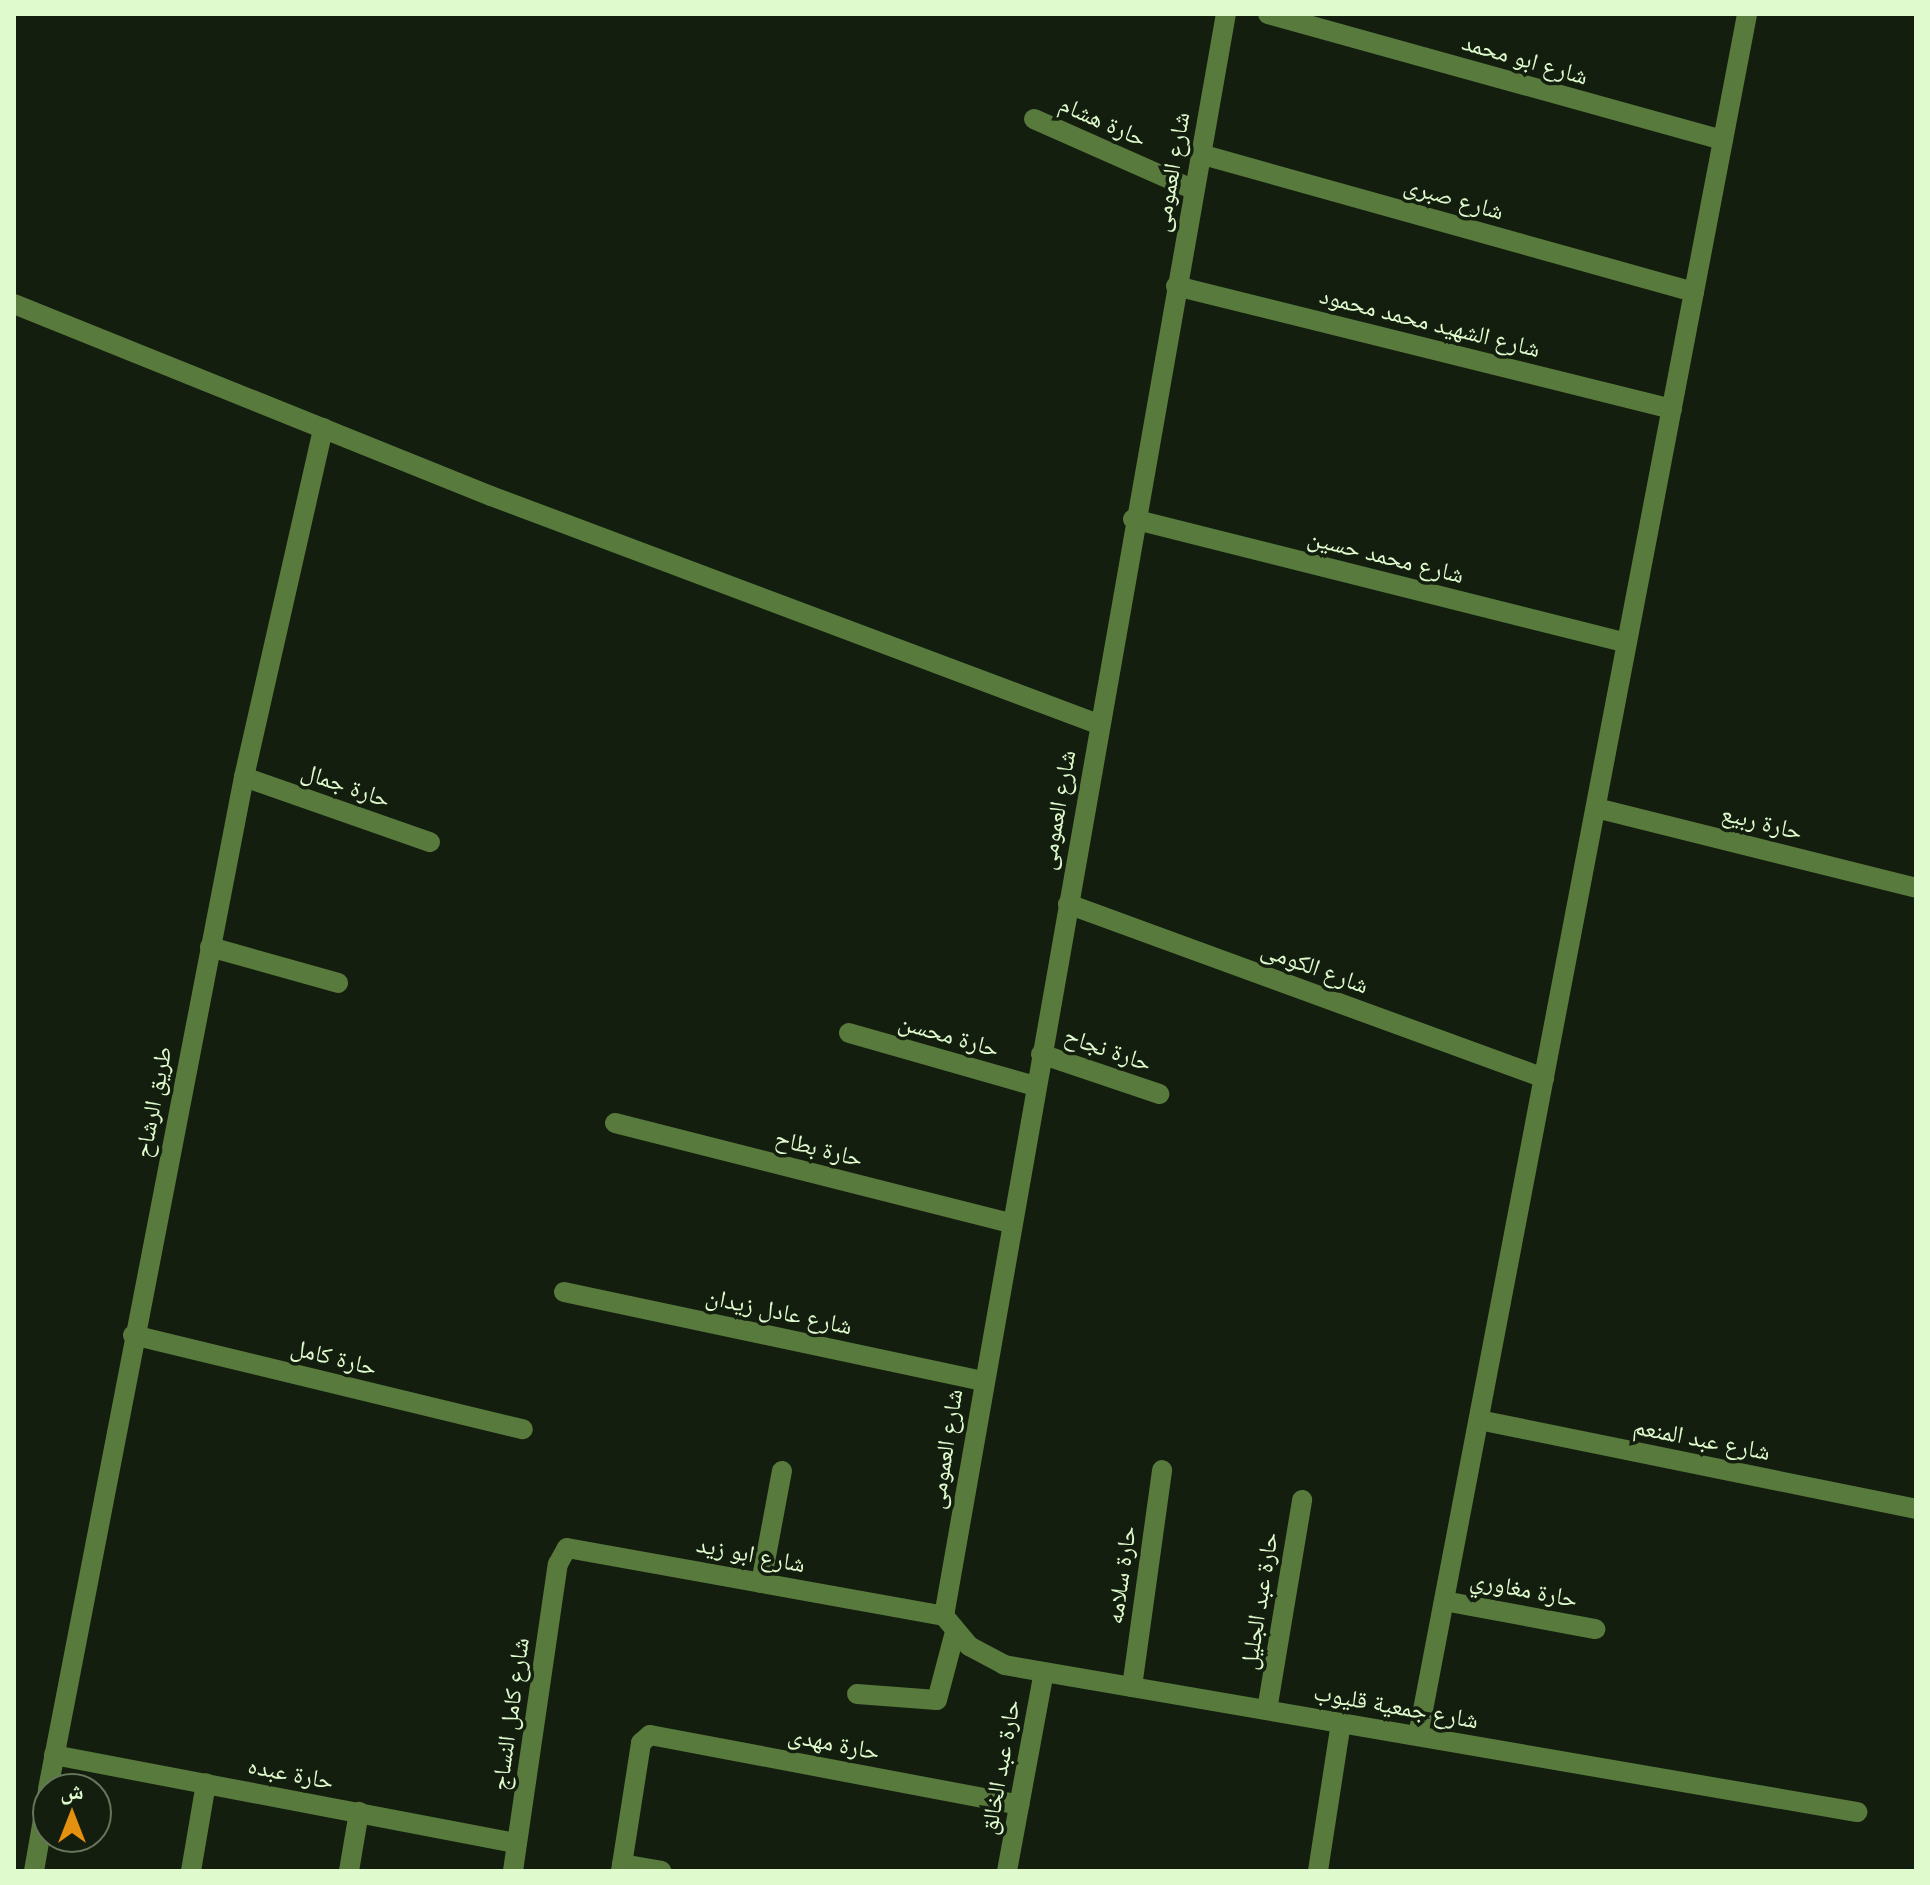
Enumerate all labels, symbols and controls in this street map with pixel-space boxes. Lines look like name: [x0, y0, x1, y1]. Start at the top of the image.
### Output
street label: شارع ابو محمد: [1459, 27, 1591, 91]
street label: حارة هشام: [1055, 89, 1151, 153]
street label: شارع العمومى: [1146, 110, 1196, 234]
street label: شارع صبرى: [1401, 170, 1507, 226]
street label: شارع الشهيد محمد محمود: [1317, 281, 1543, 363]
street label: شارع محمد حسين: [1305, 523, 1467, 589]
street label: شارع العمومى: [1032, 748, 1082, 872]
street label: حارة جمال: [298, 756, 394, 814]
street label: حارة ربيع: [1718, 798, 1806, 846]
street label: شارع الكومى: [1257, 934, 1373, 1000]
street label: حارة محسن: [895, 1007, 1003, 1063]
street label: حارة نجاح: [1061, 1021, 1155, 1077]
street label: طريق الرشاح: [128, 1044, 178, 1160]
street label: حارة بطاح: [772, 1123, 866, 1173]
street label: شارع عادل زيدان: [703, 1281, 855, 1341]
street label: حارة كامل: [288, 1332, 380, 1382]
street label: شارع العمومى: [921, 1387, 969, 1511]
street label: شارع عبد المنعم: [1631, 1412, 1773, 1466]
street label: حارة سلامه: [1100, 1524, 1142, 1626]
street label: شارع ابو زيد: [694, 1529, 808, 1579]
street label: حارة عبد الجليل: [1234, 1530, 1284, 1672]
street label: حارة مغاوري: [1468, 1564, 1580, 1614]
street label: شارع كامل النساج: [485, 1636, 535, 1792]
street label: شارع جمعية قليوب: [1311, 1677, 1481, 1735]
street label: حارة عبد الخالق: [974, 1697, 1026, 1837]
street label: حارة مهدى: [786, 1720, 882, 1766]
street label: حارة عبده: [246, 1751, 336, 1795]
north arrow: [32, 1773, 112, 1853]
text: ش: [60, 1777, 84, 1805]

